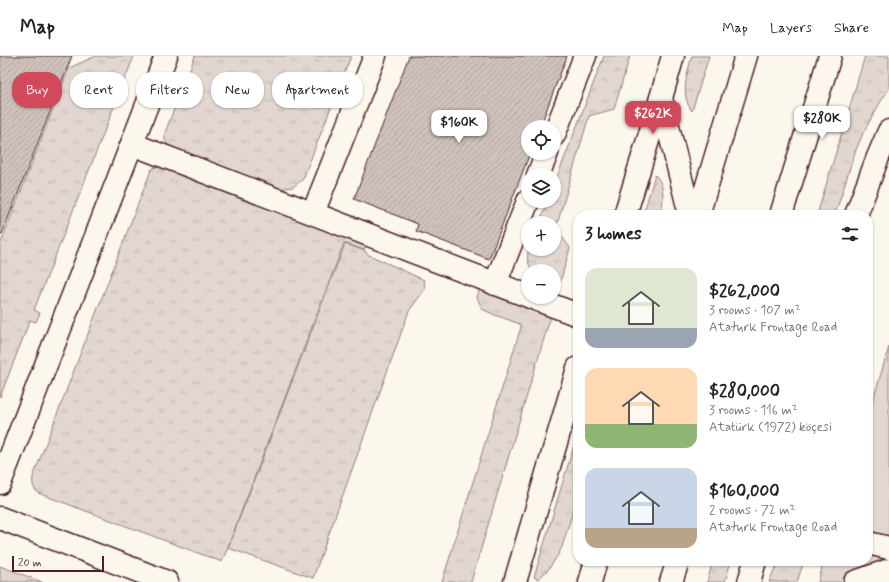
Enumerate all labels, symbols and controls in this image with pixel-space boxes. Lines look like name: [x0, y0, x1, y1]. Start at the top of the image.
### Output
text: Map: [20, 15, 55, 40]
text: Map: [722, 19, 748, 37]
text: Layers: [770, 19, 812, 37]
text: Share: [834, 19, 869, 37]
chip: Buy: [12, 72, 62, 108]
chip: Rent: [70, 72, 128, 108]
chip: Filters: [136, 72, 203, 108]
chip: New: [211, 72, 264, 108]
chip: Apartment: [272, 72, 363, 108]
pin: $262K: [625, 101, 681, 135]
text: $262K: [634, 105, 672, 122]
pin: $280K: [794, 106, 850, 140]
pin: $160K: [431, 110, 487, 144]
text: $280K: [803, 110, 841, 127]
text: $160K: [440, 114, 478, 131]
map controls: [521, 120, 561, 304]
button: locate: [521, 120, 561, 160]
button: layers: [521, 168, 561, 208]
button: +: [521, 216, 561, 256]
text: 3 homes: [585, 223, 642, 245]
icon: filters: [839, 223, 861, 245]
button: −: [521, 264, 561, 304]
text: $262,000: [709, 280, 780, 302]
icon: home: [617, 284, 665, 332]
text: 3 rooms · 107 m²: [709, 302, 801, 319]
text: Ataturk Frontage Road: [709, 319, 837, 336]
text: $280,000: [709, 380, 780, 402]
icon: home: [617, 384, 665, 432]
text: 3 rooms · 116 m²: [709, 402, 798, 419]
text: Atatürk (1972) köçesi: [709, 419, 832, 436]
text: $160,000: [709, 480, 779, 502]
icon: home: [617, 484, 665, 532]
text: 2 rooms · 72 m²: [709, 502, 795, 519]
text: Ataturk Frontage Road: [709, 519, 837, 536]
scale bar: [12, 554, 104, 573]
text: 20 m: [18, 556, 41, 570]

